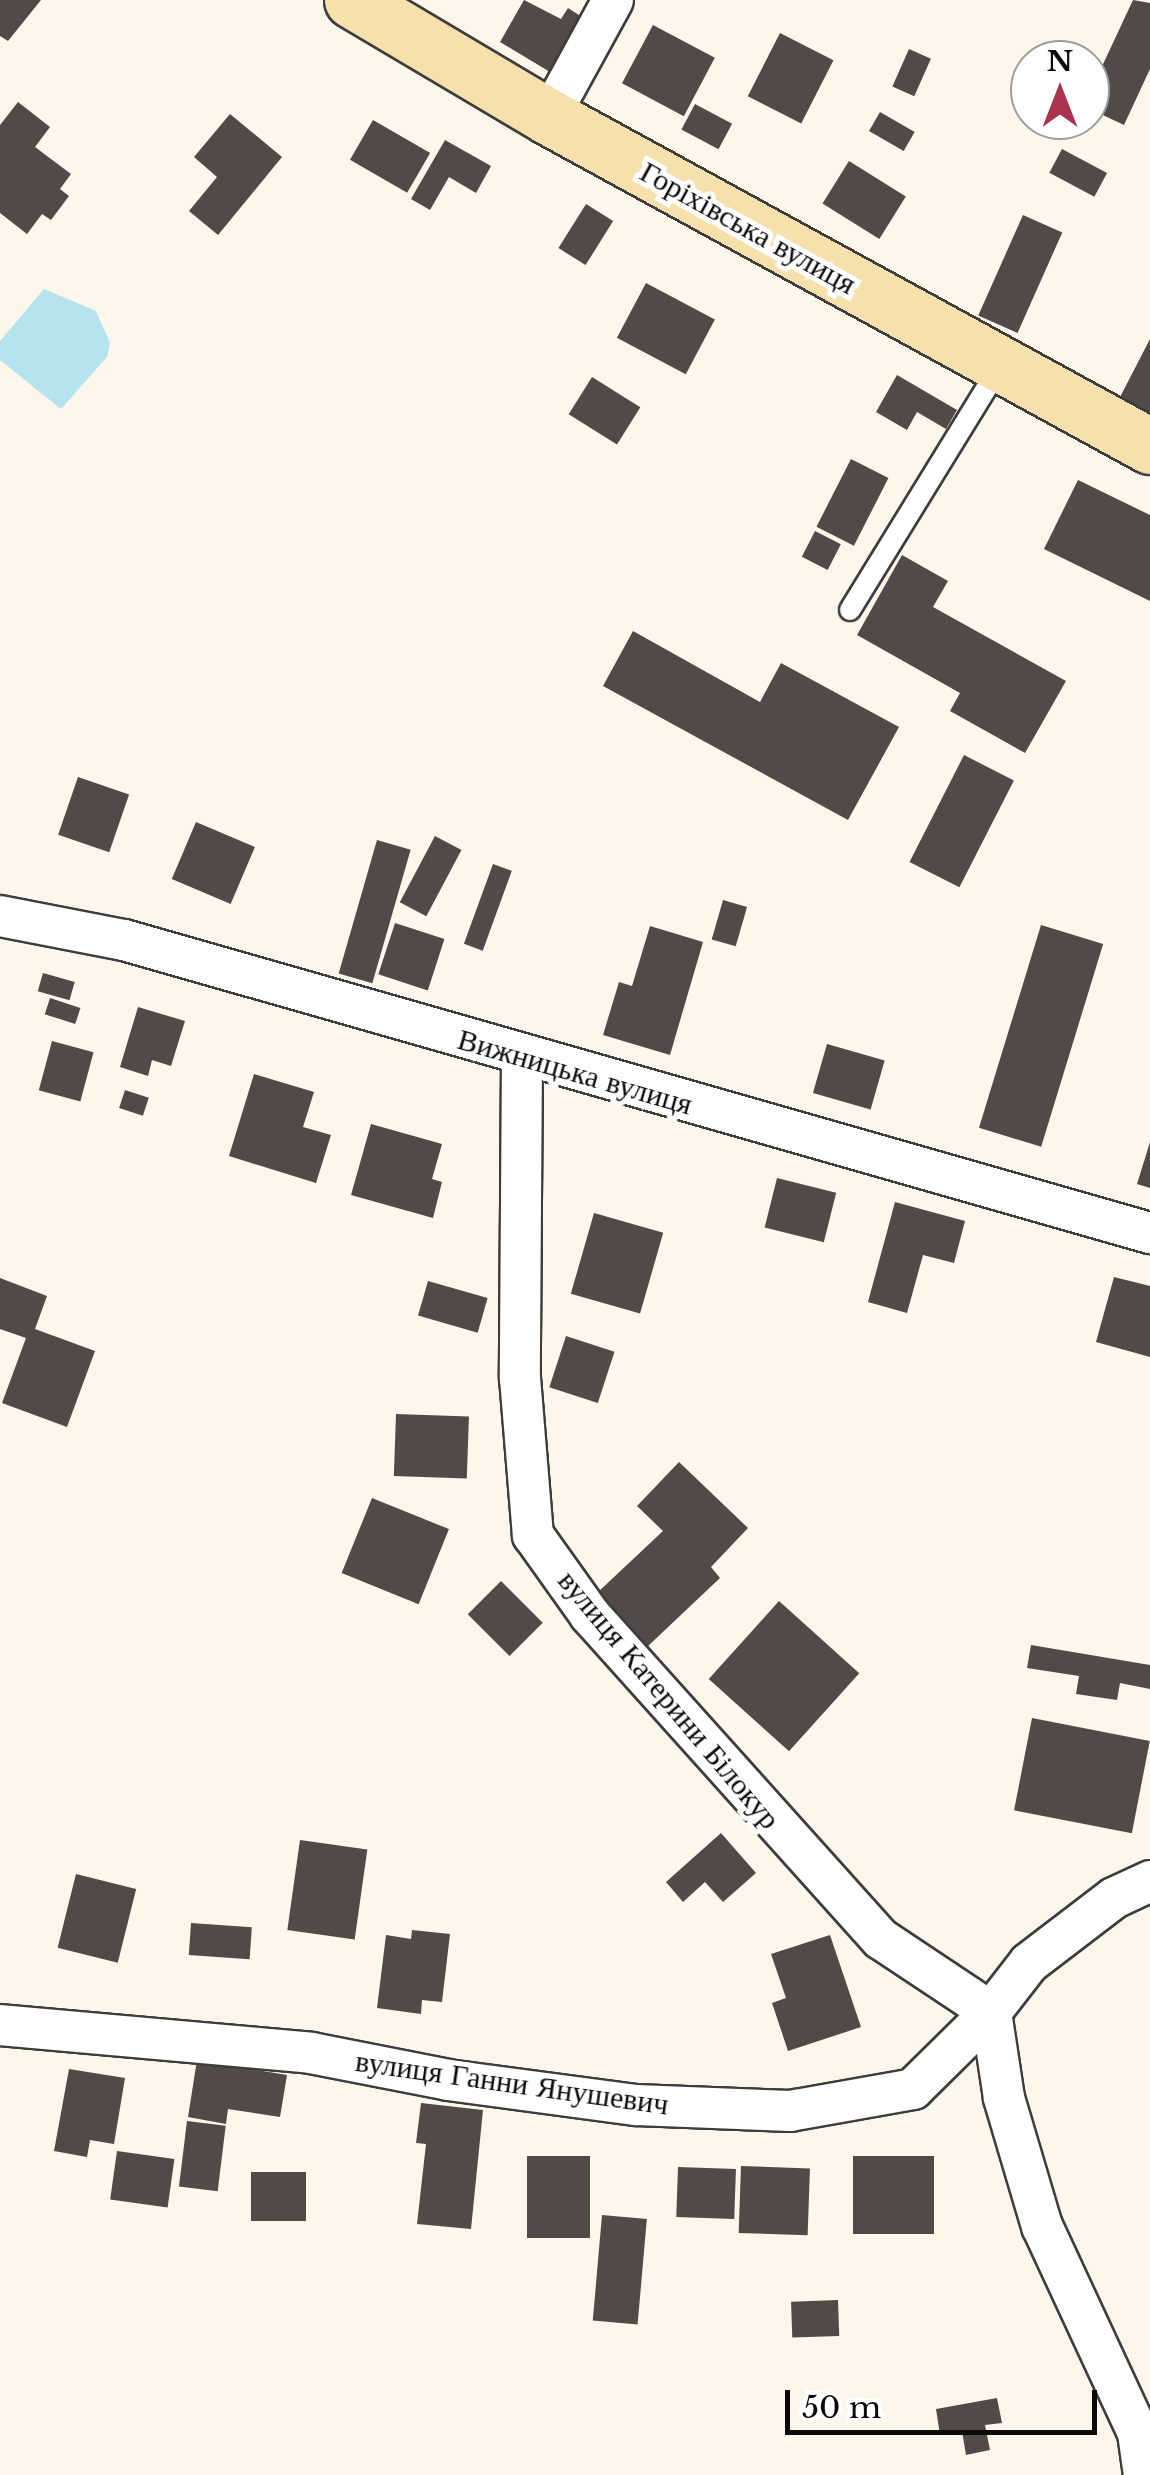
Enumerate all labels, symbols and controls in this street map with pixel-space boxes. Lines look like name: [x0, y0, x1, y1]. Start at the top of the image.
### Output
north arrow: [1010, 40, 1110, 140]
text: N: [1047, 44, 1073, 79]
street label: Горіхівська вулиця: [634, 154, 862, 302]
street label: Вижницька вулиця: [454, 1021, 696, 1123]
street label: вулиця Катерини Білокур: [550, 1563, 788, 1837]
street label: вулиця Ганни Янушевич: [353, 2043, 671, 2123]
scale bar: [790, 2370, 1102, 2432]
text: 50 m: [802, 2389, 881, 2426]

